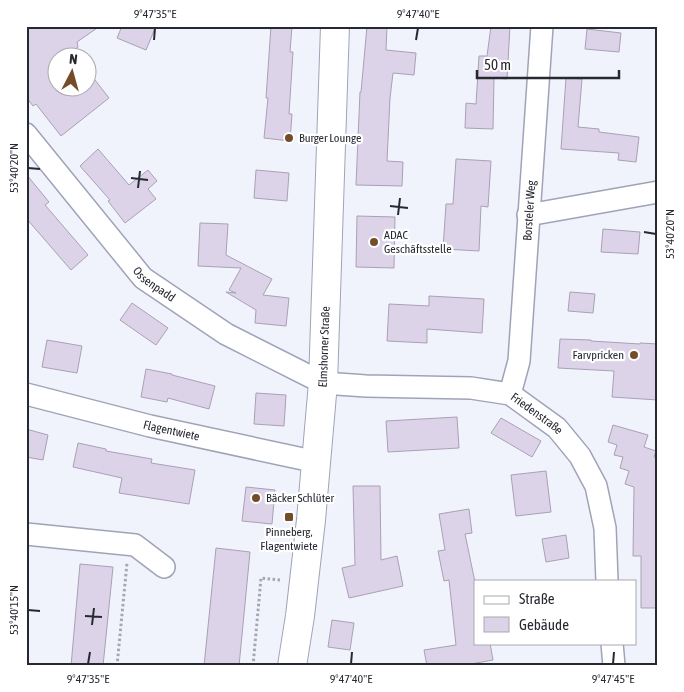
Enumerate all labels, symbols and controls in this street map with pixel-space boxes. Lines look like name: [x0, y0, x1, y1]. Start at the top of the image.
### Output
text: 9°47'35"E: [134, 7, 176, 21]
text: 9°47'40"E: [397, 7, 439, 21]
north arrow: [48, 48, 98, 98]
scale bar: [477, 48, 619, 80]
text: N: [68, 51, 78, 67]
text: 50 m: [484, 56, 511, 73]
place label: Burger Lounge: [299, 131, 362, 145]
marker: Burger Lounge: [283, 132, 295, 144]
text: 53°40'20"N: [7, 143, 21, 193]
street label: Borsteler Weg: [520, 179, 538, 241]
text: 53°40'20"N: [663, 209, 677, 259]
place label: ADAC Geschäftsstelle: [384, 228, 452, 256]
marker: ADAC Geschäftsstelle: [368, 236, 380, 248]
street label: Ossenpadd: [130, 264, 178, 305]
street label: Elmshorner Straße: [316, 306, 333, 388]
place label: Farvpricken: [573, 348, 624, 362]
marker: Farvpricken: [628, 349, 640, 361]
street label: Friedenstraße: [508, 390, 566, 437]
street label: Flagentwiete: [142, 418, 201, 444]
place label: Bäcker Schlüter: [266, 491, 334, 505]
marker: Bäcker Schlüter: [250, 492, 262, 504]
marker: Pinneberg, Flagentwiete: [283, 511, 295, 523]
place label: Pinneberg, Flagentwiete: [260, 525, 318, 553]
legend: [474, 580, 636, 644]
text: 53°40'15"N: [7, 585, 21, 635]
text: Straße: [519, 590, 555, 607]
text: Gebäude: [519, 616, 569, 633]
text: 9°47'35"E: [67, 672, 109, 686]
text: 9°47'40"E: [330, 672, 372, 686]
text: 9°47'45"E: [592, 672, 634, 686]

